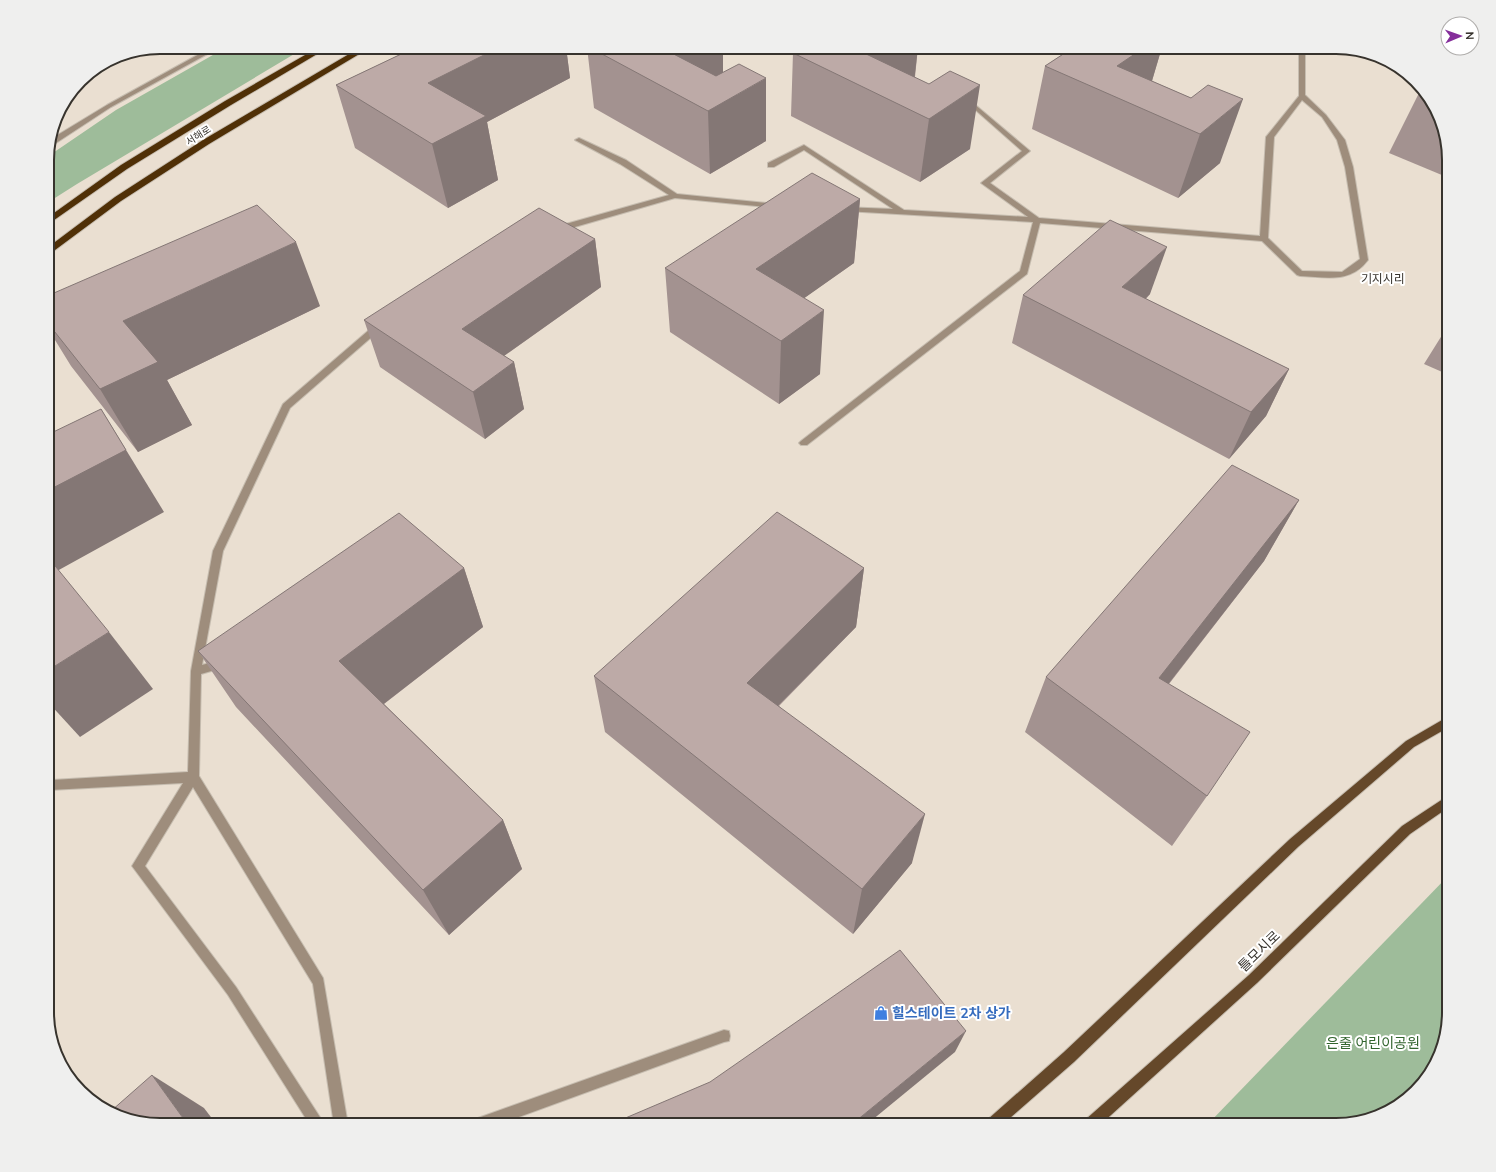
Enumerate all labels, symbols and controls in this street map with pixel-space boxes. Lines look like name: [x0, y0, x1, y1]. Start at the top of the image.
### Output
north arrow: [1440, 16, 1480, 56]
text: N: [1462, 31, 1477, 40]
street label: 서해로: [183, 123, 214, 149]
district label: 기지시리: [1361, 271, 1405, 287]
street label: 틀모시로: [1234, 927, 1285, 976]
place label: 힐스테이트 2차 상가: [892, 1004, 1011, 1023]
shop icon: 힐스테이트 2차 상가: [873, 1005, 889, 1021]
park label: 은줄 어린이공원: [1326, 1034, 1420, 1053]

